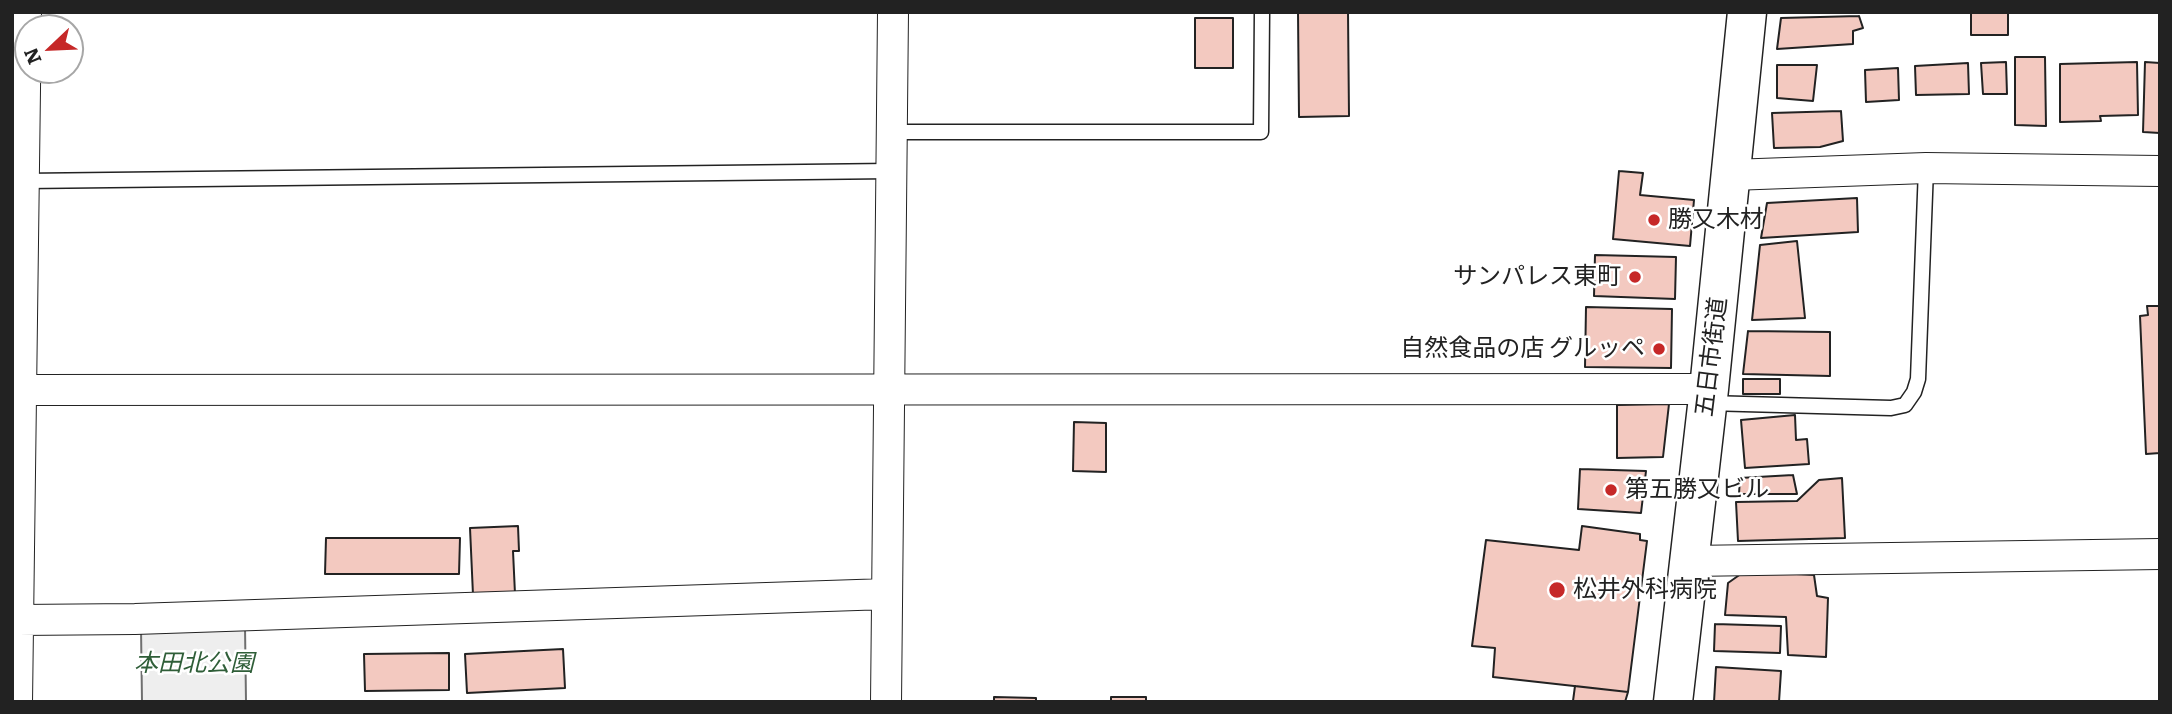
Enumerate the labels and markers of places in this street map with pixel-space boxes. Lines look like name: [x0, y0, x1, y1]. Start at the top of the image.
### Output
place label: 勝又木材: [1668, 206, 1764, 234]
marker: 勝又木材: [1646, 212, 1662, 228]
place label: サンパレス東町: [1453, 263, 1621, 291]
marker: サンパレス東町: [1627, 269, 1643, 285]
place label: 自然食品の店 グルッペ: [1400, 335, 1645, 363]
marker: 自然食品の店 グルッペ: [1651, 341, 1667, 357]
place label: 第五勝又ビル: [1625, 476, 1769, 504]
marker: 第五勝又ビル: [1603, 482, 1619, 498]
place label: 松井外科病院: [1573, 576, 1717, 604]
marker: 松井外科病院: [1547, 580, 1567, 600]

